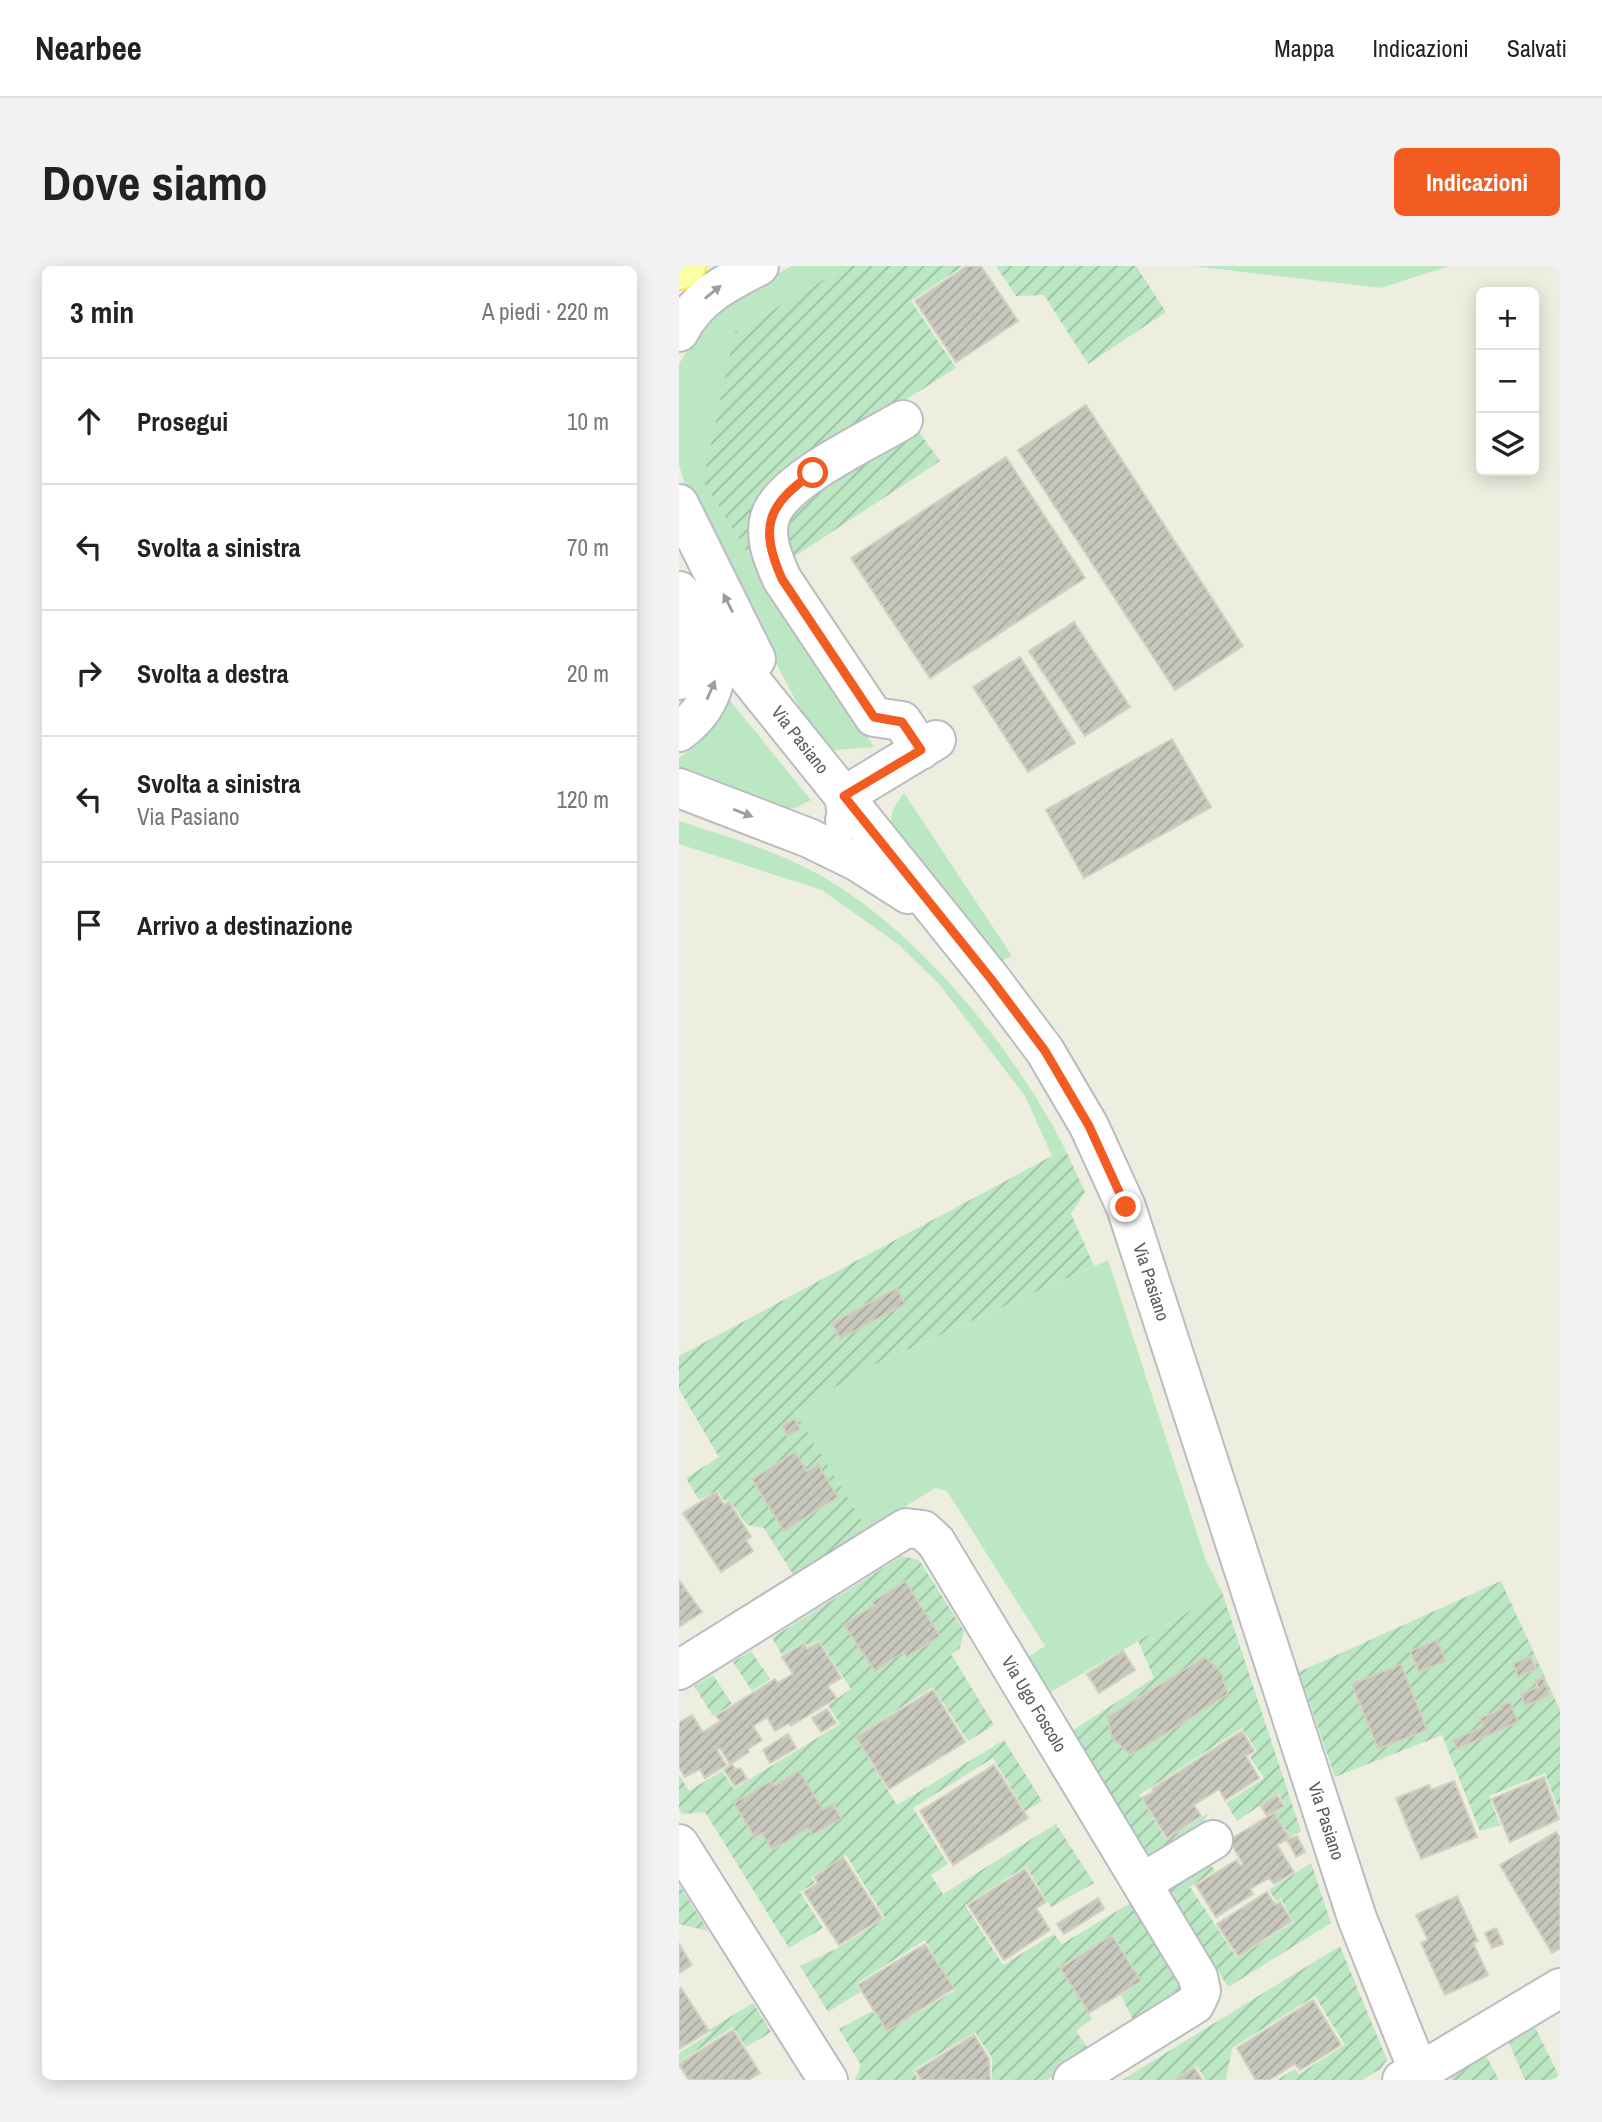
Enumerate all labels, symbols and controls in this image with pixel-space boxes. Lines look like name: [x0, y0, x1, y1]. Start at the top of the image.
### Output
text: Nearbee: [35, 26, 142, 70]
text: Mappa: [1274, 32, 1335, 64]
text: Indicazioni: [1373, 32, 1469, 64]
text: Salvati: [1507, 32, 1567, 64]
button: Indicazioni: [1394, 148, 1560, 216]
text: Dove siamo: [42, 149, 268, 215]
one-way arrow: [704, 285, 722, 300]
map controls: [1476, 287, 1539, 476]
button: +: [1476, 287, 1539, 350]
text: 3 min: [70, 292, 134, 332]
text: A piedi · 220 m: [482, 296, 609, 327]
button: −: [1476, 350, 1539, 413]
icon: ahead: [70, 402, 108, 440]
text: Prosegui: [137, 404, 228, 439]
text: 10 m: [567, 406, 609, 437]
button: layers: [1476, 413, 1539, 476]
route start: [797, 457, 828, 488]
icon: left: [70, 528, 108, 566]
text: Svolta a sinistra: [137, 530, 301, 565]
text: 70 m: [567, 532, 609, 563]
one-way arrow: [722, 593, 733, 613]
icon: right: [70, 654, 108, 692]
text: Svolta a destra: [137, 656, 289, 691]
text: 20 m: [567, 658, 609, 689]
one-way arrow: [705, 679, 716, 700]
street label: Via Pasiano: [766, 700, 835, 779]
text: Svolta a sinistra: [137, 766, 301, 801]
icon: left: [70, 780, 108, 818]
text: 120 m: [557, 784, 609, 815]
text: Via Pasiano: [137, 801, 239, 832]
one-way arrow: [732, 807, 753, 818]
icon: arrive: [70, 906, 108, 944]
text: Arrivo a destinazione: [137, 908, 353, 943]
route end: [1110, 1191, 1141, 1222]
street label: Via Pasiano: [1127, 1240, 1176, 1324]
street label: Via Ugo Foscolo: [996, 1651, 1073, 1757]
street label: Via Pasiano: [1302, 1779, 1351, 1863]

